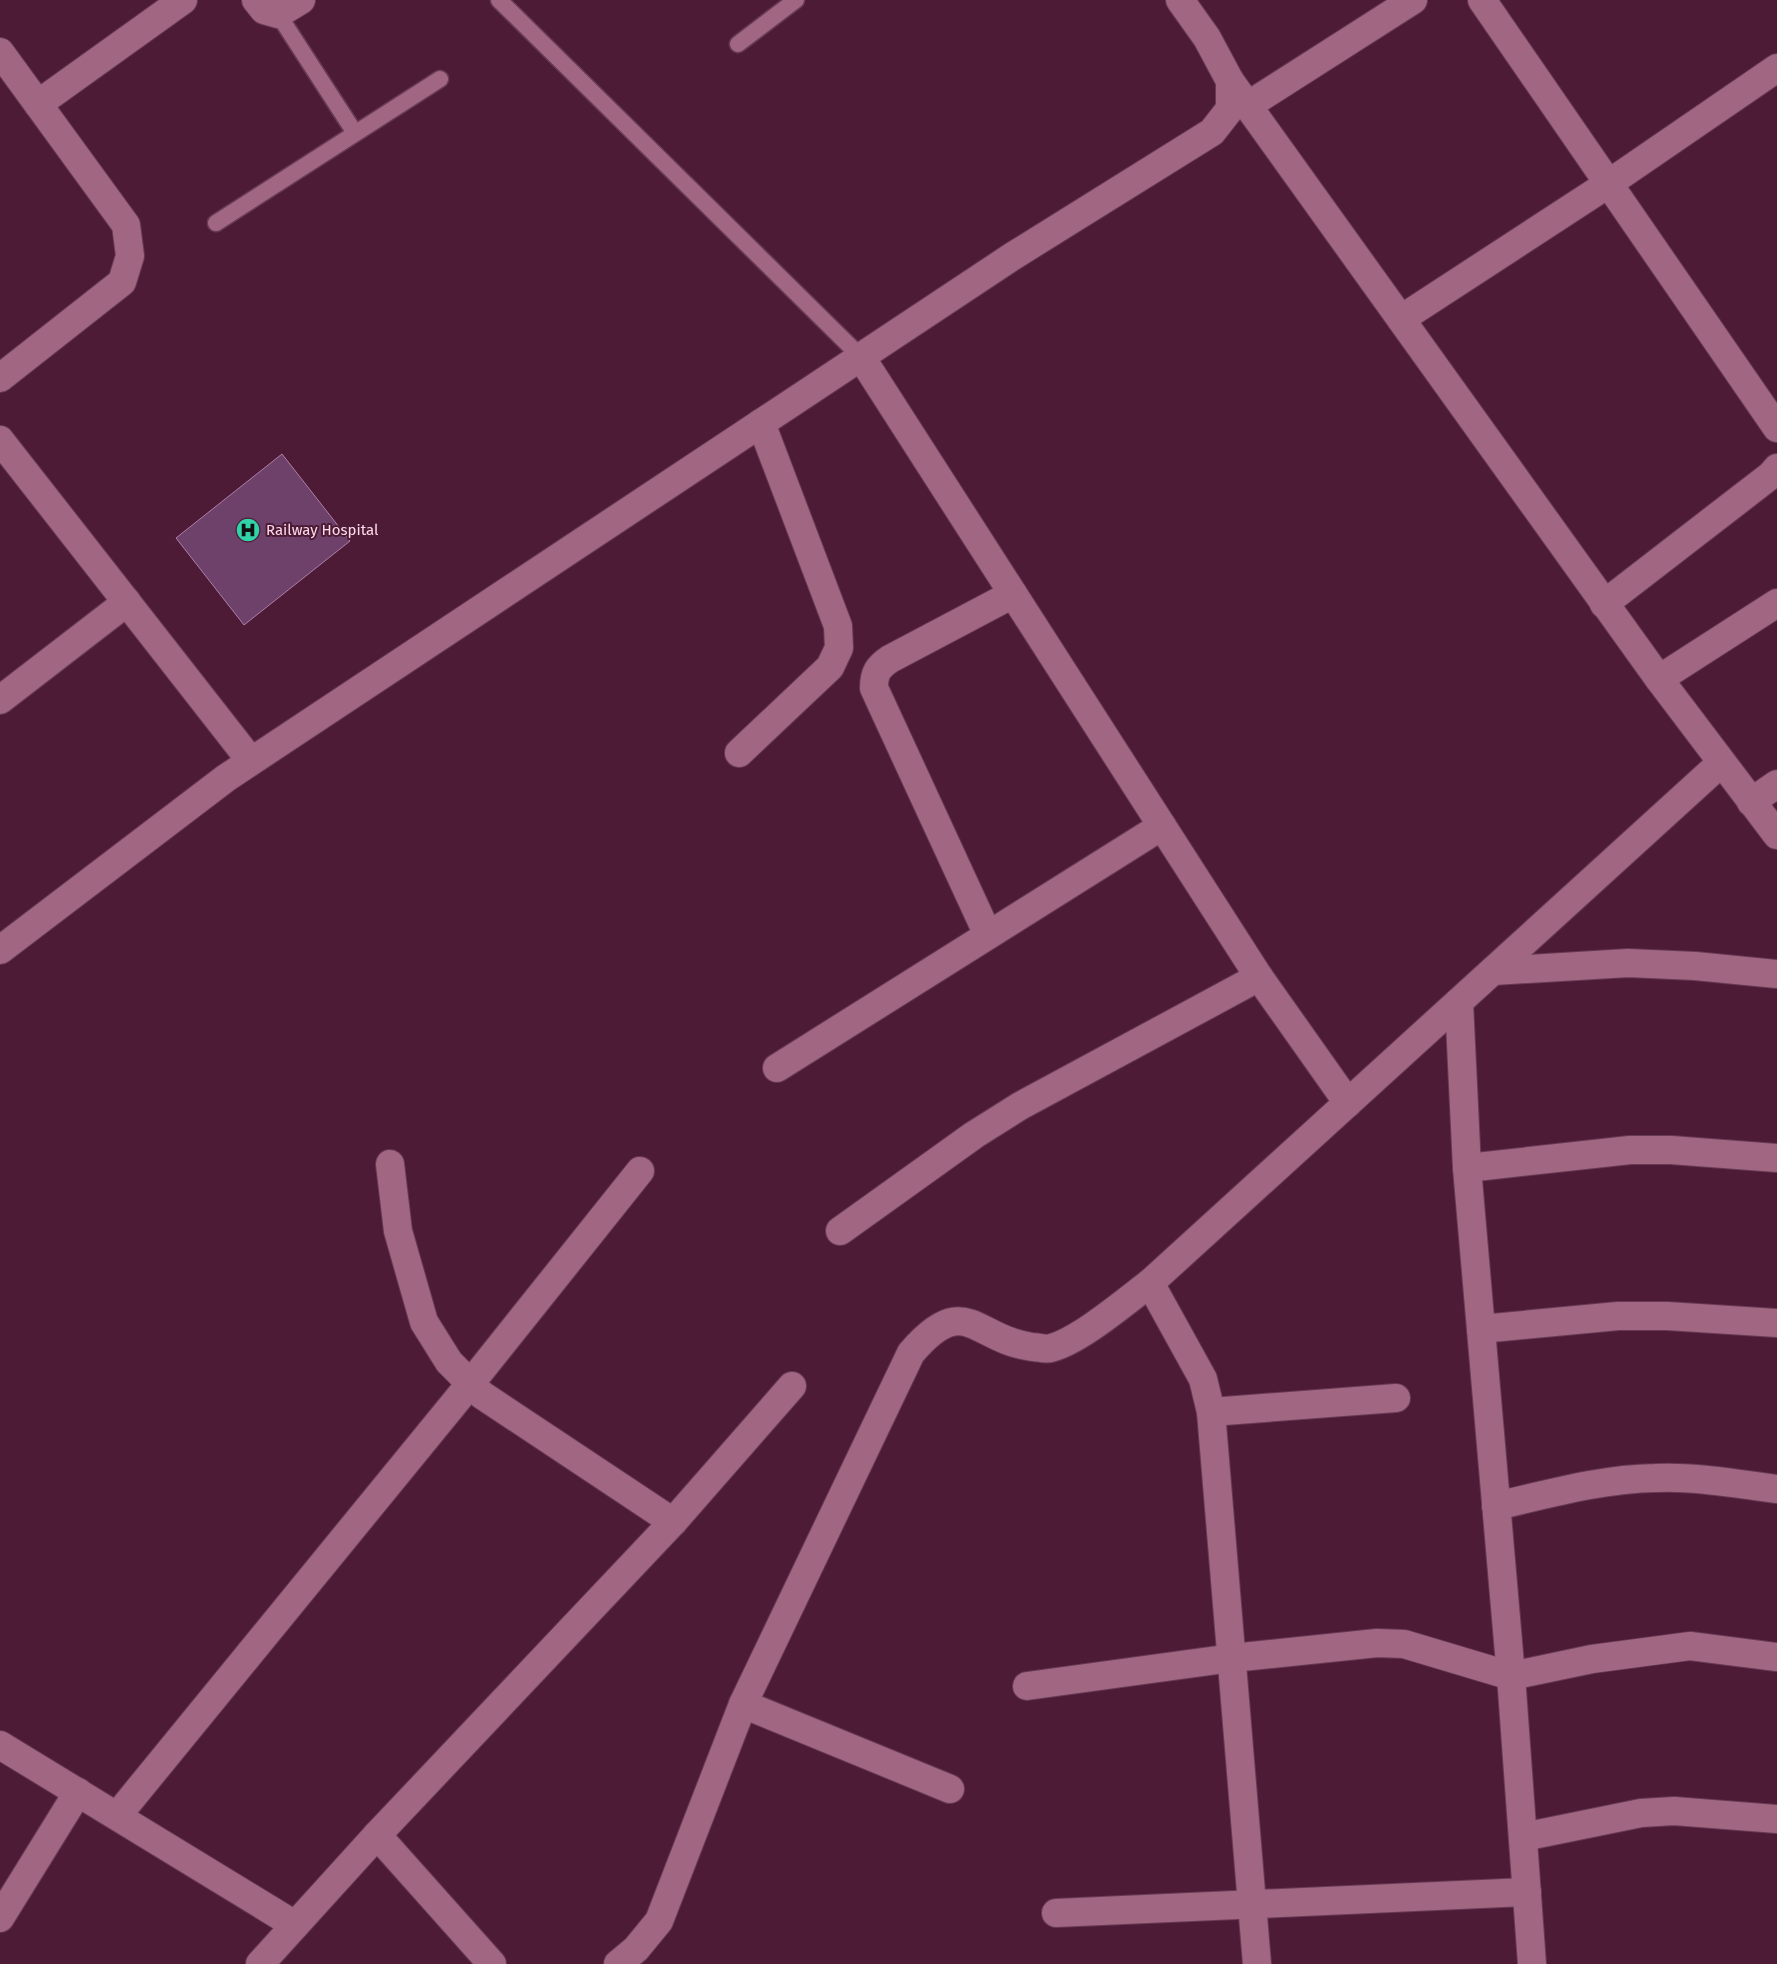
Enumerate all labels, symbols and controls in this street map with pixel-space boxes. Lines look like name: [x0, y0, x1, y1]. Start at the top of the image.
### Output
hospital icon: Railway Hospital: [235, 517, 261, 543]
place label: Railway Hospital: [266, 521, 379, 539]

